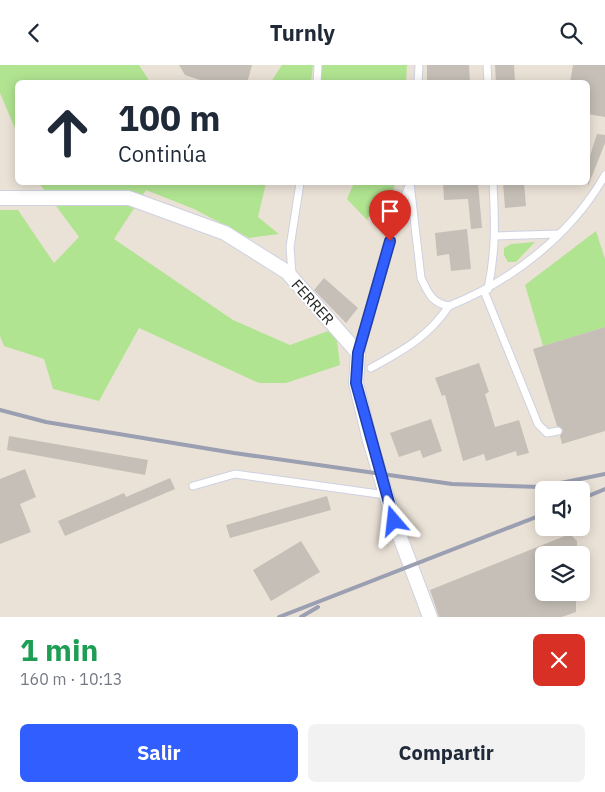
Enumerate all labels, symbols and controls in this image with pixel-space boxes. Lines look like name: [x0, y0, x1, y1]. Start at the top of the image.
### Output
text: Turnly: [270, 18, 335, 47]
icon: back: [20, 19, 48, 47]
icon: search: [557, 19, 585, 47]
text: 100 m: [118, 95, 221, 141]
icon: ahead: [35, 100, 100, 165]
text: Continúa: [118, 139, 206, 168]
pin: [369, 190, 411, 241]
icon: arrive: [376, 197, 404, 225]
street label: FERRER: [288, 275, 338, 329]
map controls: [535, 481, 590, 601]
button: sound: [535, 481, 590, 536]
position arrow: [367, 494, 419, 546]
button: layers: [535, 546, 590, 601]
text: 1 min: [20, 630, 98, 669]
button: close: [533, 634, 585, 686]
text: 160 m · 10:13: [20, 669, 122, 689]
button: Salir: [20, 724, 298, 782]
button: Compartir: [308, 724, 585, 782]

